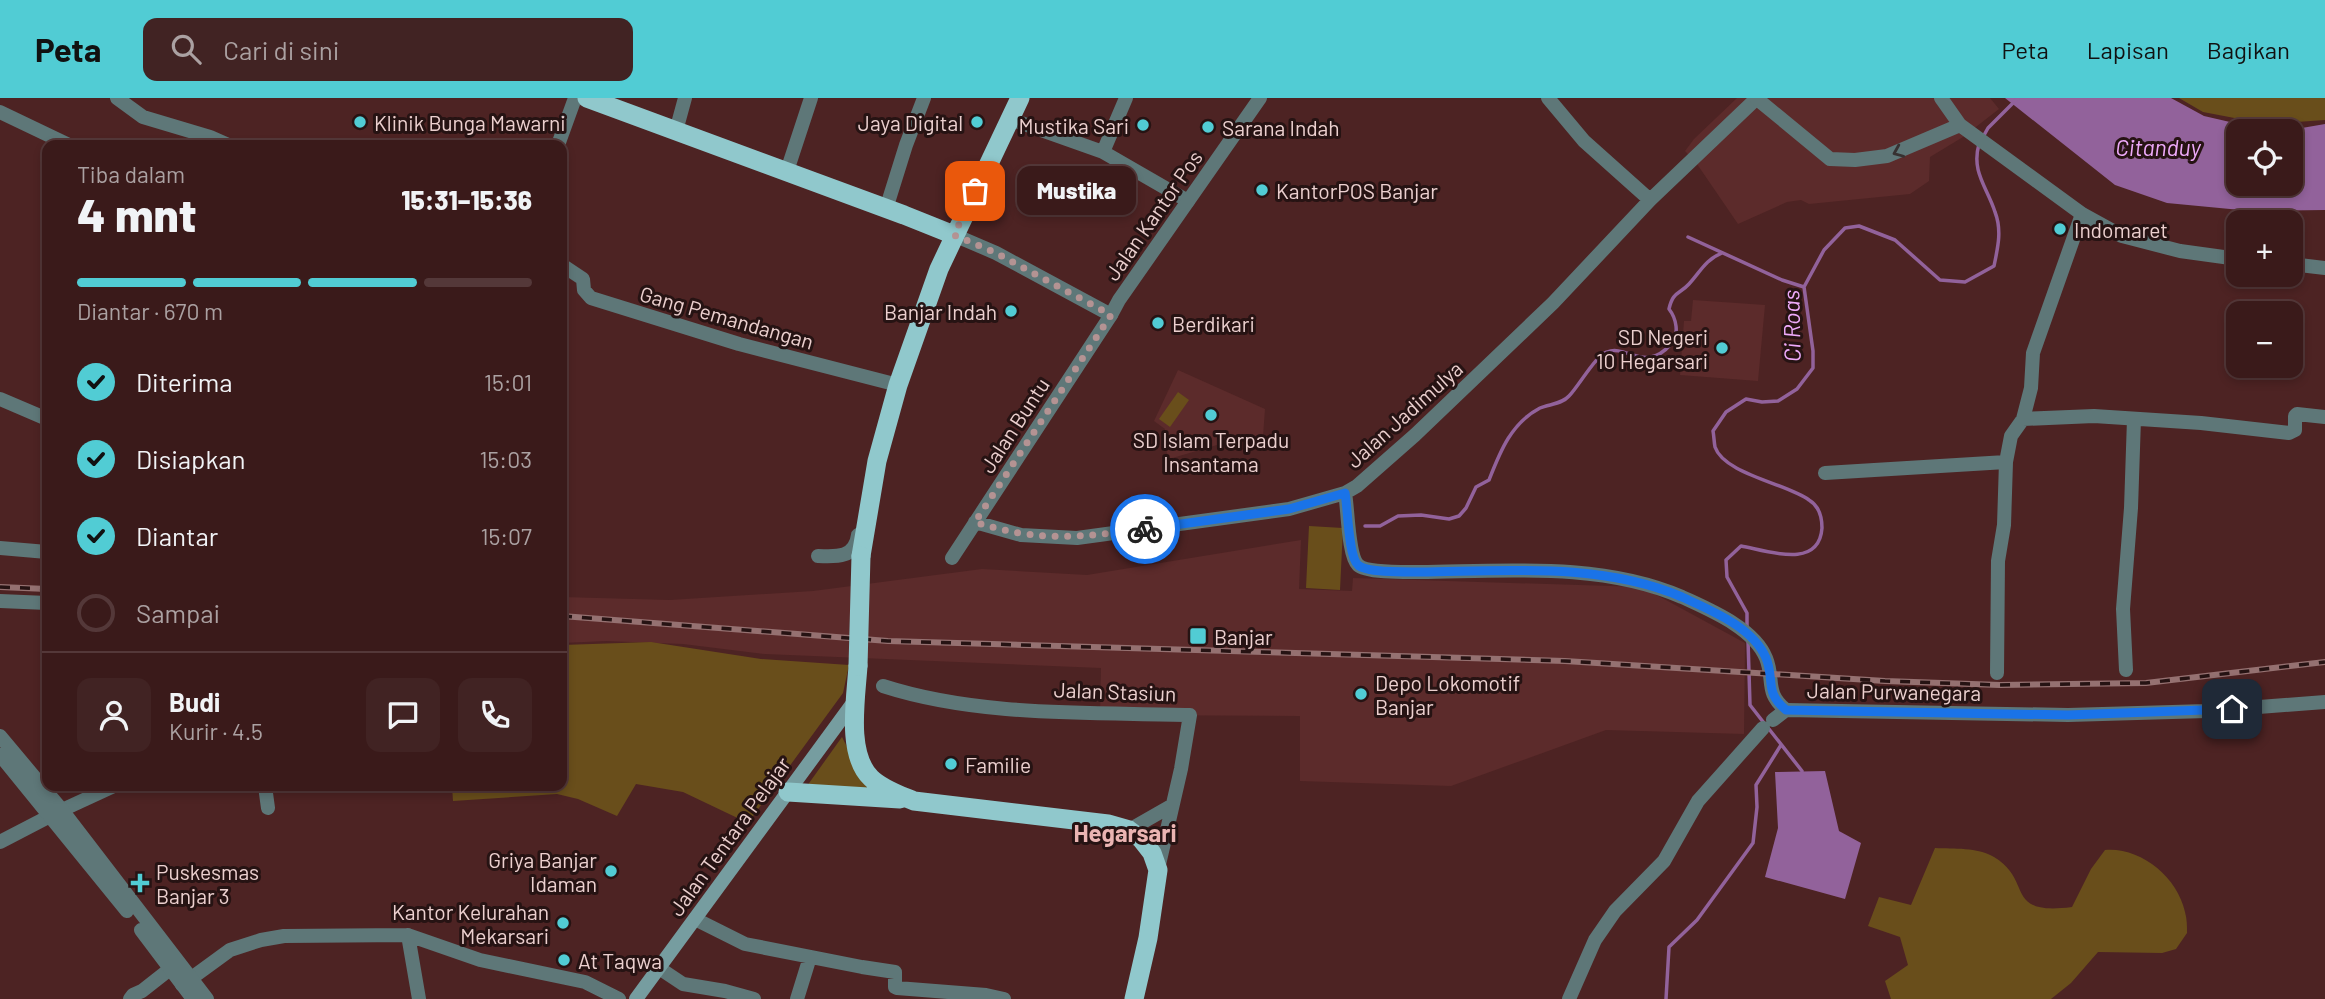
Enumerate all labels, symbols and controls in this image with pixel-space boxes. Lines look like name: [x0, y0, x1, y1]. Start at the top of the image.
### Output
search box: [143, 18, 633, 81]
text: Peta: [35, 29, 101, 69]
icon: search: [167, 30, 205, 68]
text: Cari di sini: [223, 34, 339, 65]
text: Peta: [2001, 35, 2049, 64]
text: Lapisan: [2087, 35, 2169, 64]
text: Bagikan: [2207, 35, 2290, 64]
place label: Klinik Bunga Mawarni: [374, 110, 566, 135]
place label: Jaya Digital: [858, 110, 963, 135]
place label: Mustika Sari: [1018, 113, 1129, 138]
marker: Klinik Bunga Mawarni: [352, 114, 368, 130]
marker: Jaya Digital: [969, 114, 985, 130]
place label: Sarana Indah: [1222, 115, 1340, 140]
marker: Mustika Sari: [1135, 117, 1151, 133]
marker: Sarana Indah: [1200, 119, 1216, 135]
map controls: [2226, 119, 2303, 378]
button: locate: [2226, 119, 2303, 196]
water label: Citanduy: [2115, 133, 2202, 161]
one-way arrow: [1892, 144, 1905, 158]
street label: Jalan Kantor Pos: [1099, 145, 1207, 285]
text: Tiba dalam: [77, 160, 185, 188]
pin: [945, 161, 1005, 221]
callout: Mustika: [1017, 166, 1136, 216]
icon: bag: [956, 172, 994, 210]
text: Mustika: [1037, 176, 1116, 204]
place label: KantorPOS Banjar: [1276, 178, 1438, 203]
marker: KantorPOS Banjar: [1254, 182, 1270, 198]
text: 15:31–15:36: [401, 184, 532, 215]
text: 4 mnt: [77, 186, 197, 241]
button: +: [2226, 210, 2303, 287]
place label: Indomaret: [2074, 217, 2168, 242]
marker: Indomaret: [2052, 221, 2068, 237]
street label: Gang Pemandangan: [637, 280, 817, 354]
water label: Ci Roas: [1776, 289, 1806, 362]
text: Diantar · 670 m: [77, 297, 223, 325]
place label: Banjar Indah: [884, 299, 997, 324]
button: −: [2226, 301, 2303, 378]
marker: Banjar Indah: [1003, 303, 1019, 319]
place label: Berdikari: [1172, 311, 1255, 336]
marker: Berdikari: [1150, 315, 1166, 331]
place label: SD Negeri 10 Hegarsari: [1596, 324, 1708, 373]
marker: SD Negeri 10 Hegarsari: [1714, 340, 1730, 356]
street label: Jalan Jadimulya: [1341, 355, 1467, 473]
icon: check: [77, 363, 115, 401]
text: Diterima: [136, 366, 233, 397]
text: 15:01: [484, 368, 532, 396]
street label: Jalan Buntu: [974, 373, 1054, 477]
marker: SD Islam Terpadu Insantama: [1203, 407, 1219, 423]
place label: SD Islam Terpadu Insantama: [1133, 427, 1289, 476]
icon: check: [77, 440, 115, 478]
text: Disiapkan: [136, 443, 246, 474]
text: 15:03: [479, 445, 532, 473]
courier: [1110, 494, 1180, 564]
icon: bike: [1126, 510, 1164, 548]
icon: check: [77, 517, 115, 555]
text: Diantar: [136, 520, 218, 551]
text: 15:07: [480, 522, 532, 550]
text: Sampai: [136, 597, 220, 628]
place label: Banjar: [1214, 624, 1273, 649]
marker: Banjar: [1188, 626, 1208, 646]
place label: Depo Lokomotif Banjar: [1375, 670, 1520, 719]
street label: Jalan Stasiun: [1053, 676, 1177, 706]
street label: Jalan Purwanegara: [1807, 677, 1981, 705]
button: person: [77, 678, 151, 752]
button: chat: [366, 678, 440, 752]
button: phone: [458, 678, 532, 752]
pin: [2202, 679, 2262, 739]
text: Budi: [169, 686, 220, 717]
marker: Depo Lokomotif Banjar: [1353, 686, 1369, 702]
icon: home: [2213, 690, 2251, 728]
text: Kurir · 4.5: [169, 717, 263, 745]
street label: Jalan Tentara Pelajar: [663, 751, 795, 920]
place label: Familie: [965, 752, 1031, 777]
marker: Familie: [943, 756, 959, 772]
district label: Hegarsari: [1073, 818, 1177, 847]
place label: Griya Banjar Idaman: [488, 847, 597, 896]
place label: Puskesmas Banjar 3: [156, 859, 259, 908]
marker: Griya Banjar Idaman: [603, 863, 619, 879]
marker: Puskesmas Banjar 3: [130, 873, 150, 893]
place label: Kantor Kelurahan Mekarsari: [392, 899, 549, 948]
marker: Kantor Kelurahan Mekarsari: [555, 915, 571, 931]
place label: At Taqwa: [578, 948, 662, 973]
marker: At Taqwa: [556, 952, 572, 968]

